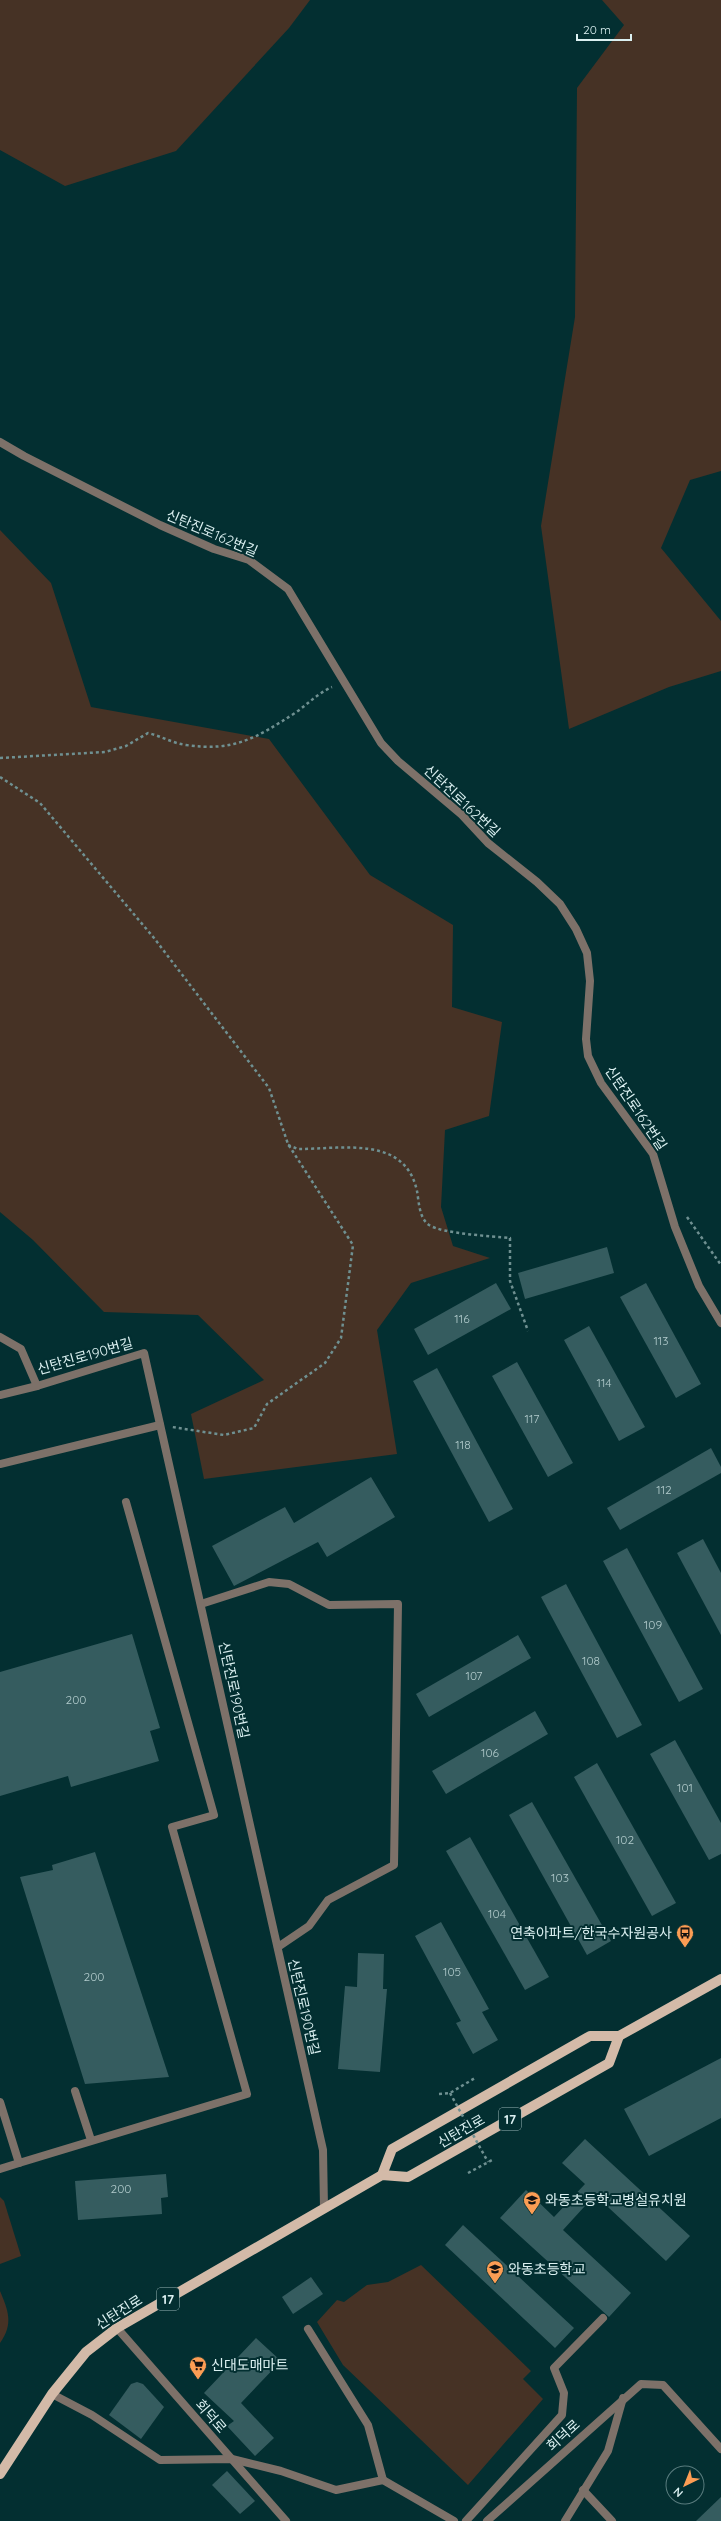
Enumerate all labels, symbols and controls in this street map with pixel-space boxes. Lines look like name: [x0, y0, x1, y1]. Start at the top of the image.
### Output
scale bar: [577, 16, 631, 42]
text: 20 m: [583, 22, 611, 37]
street label: 신탄진로162번길: [163, 506, 261, 560]
street label: 신탄진로162번길: [420, 761, 504, 841]
street label: 신탄진로162번길: [601, 1062, 671, 1154]
house number: 116: [454, 1311, 470, 1326]
house number: 113: [653, 1333, 669, 1348]
street label: 신탄진로190번길: [35, 1334, 135, 1378]
house number: 114: [596, 1375, 612, 1390]
house number: 117: [524, 1411, 540, 1426]
house number: 118: [455, 1437, 471, 1452]
house number: 112: [656, 1482, 672, 1497]
house number: 109: [644, 1617, 662, 1632]
street label: 신탄진로190번길: [215, 1640, 253, 1740]
house number: 108: [582, 1653, 600, 1668]
house number: 107: [465, 1668, 483, 1683]
house number: 200: [66, 1692, 86, 1707]
house number: 106: [481, 1745, 500, 1760]
house number: 101: [677, 1780, 693, 1795]
house number: 102: [616, 1832, 634, 1847]
house number: 103: [551, 1870, 569, 1885]
house number: 104: [488, 1906, 506, 1921]
bus stop icon: 연축아파트/한국수자원공사: [675, 1923, 695, 1948]
place label: 연축아파트/한국수자원공사: [510, 1924, 672, 1942]
street label: 신탄진로190번길: [284, 1957, 324, 2057]
house number: 105: [443, 1964, 461, 1979]
house number: 200: [84, 1969, 104, 1984]
road number: 17: [499, 2108, 521, 2130]
street label: 신탄진로: [434, 2110, 488, 2152]
house number: 200: [111, 2181, 131, 2196]
school or university icon: 와동초등학교병설유치원: [522, 2190, 542, 2215]
place label: 와동초등학교병설유치원: [545, 2191, 687, 2209]
school or university icon: 와동초등학교: [485, 2259, 505, 2284]
place label: 와동초등학교: [508, 2260, 585, 2278]
road number: 17: [157, 2288, 179, 2310]
street label: 신탄진로: [92, 2291, 146, 2333]
supermarket icon: 신대도매마트: [188, 2355, 208, 2380]
place label: 신대도매마트: [211, 2356, 288, 2374]
street label: 회덕로: [192, 2396, 231, 2437]
street label: 회덕로: [543, 2415, 583, 2455]
north arrow: [665, 2465, 705, 2505]
text: N: [670, 2484, 686, 2500]

